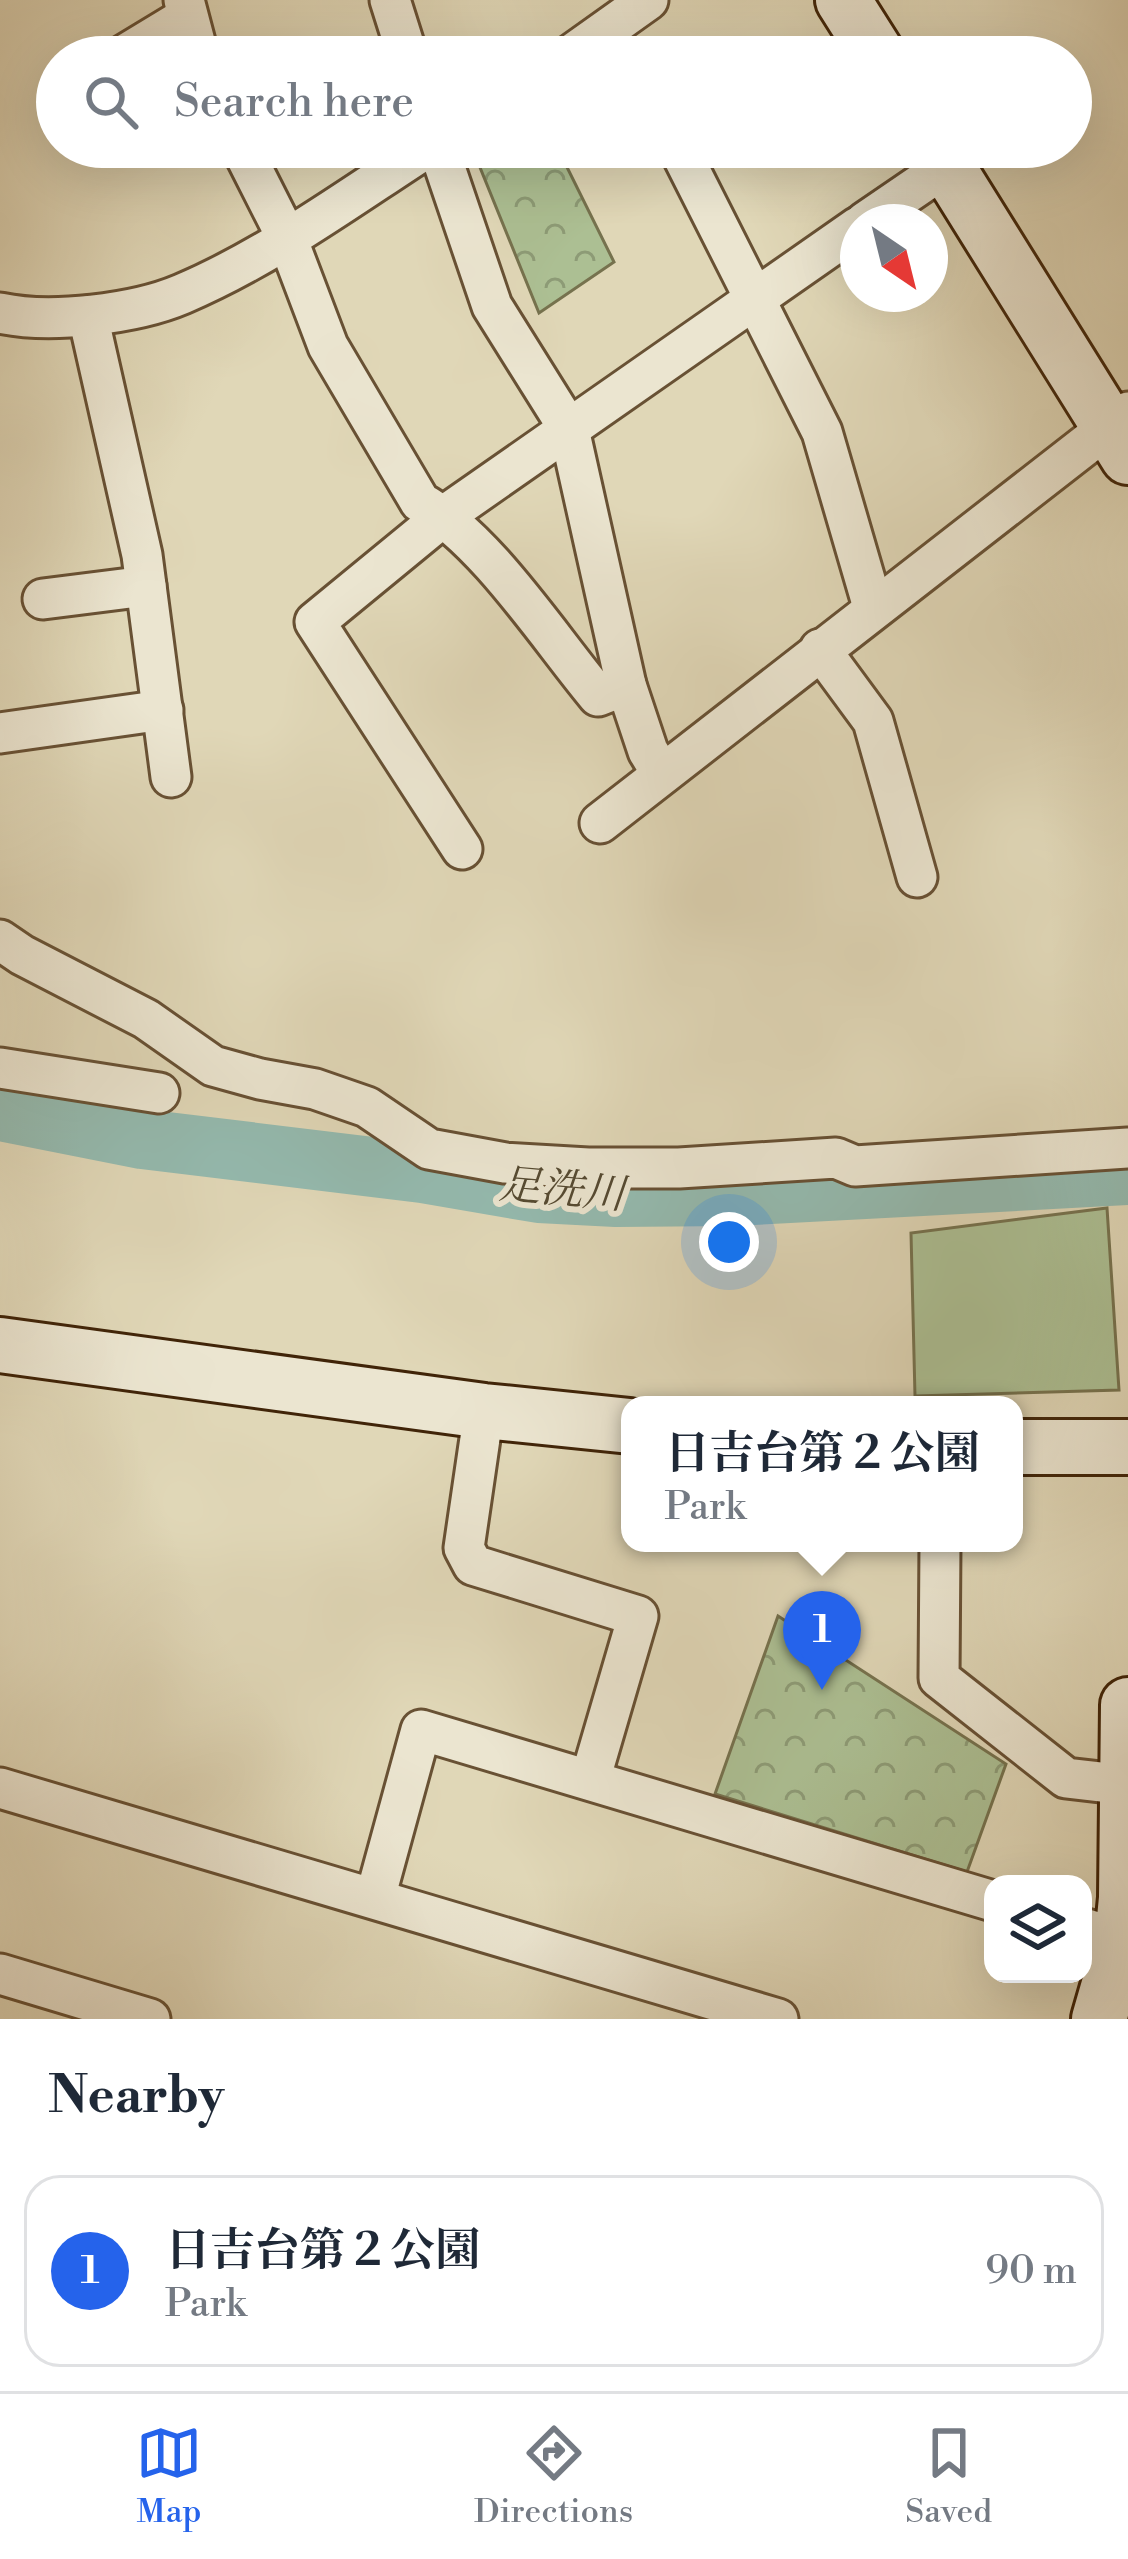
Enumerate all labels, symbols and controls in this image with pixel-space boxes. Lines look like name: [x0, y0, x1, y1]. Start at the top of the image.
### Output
search box: [36, 36, 1092, 168]
icon: search: [78, 69, 144, 135]
text: Search here: [174, 74, 414, 131]
north arrow: [840, 204, 948, 312]
water label: 足洗川: [497, 1159, 631, 1223]
your location: [699, 1212, 759, 1272]
popup: [621, 1396, 1023, 1552]
text: 日吉台第２公園: [664, 1426, 980, 1483]
text: Park: [664, 1483, 746, 1532]
pin: 1: [783, 1591, 861, 1690]
map controls: [984, 1875, 1092, 1983]
button: layers: [984, 1875, 1092, 1983]
text: Nearby: [48, 2065, 224, 2129]
text: 日吉台第２公園: [165, 2223, 480, 2280]
text: 1: [81, 2247, 99, 2296]
text: 90 m: [985, 2247, 1077, 2296]
text: Park: [165, 2280, 246, 2329]
tab: Map: [136, 2420, 202, 2533]
tab: Directions: [474, 2420, 633, 2533]
tab: Saved: [905, 2420, 992, 2533]

